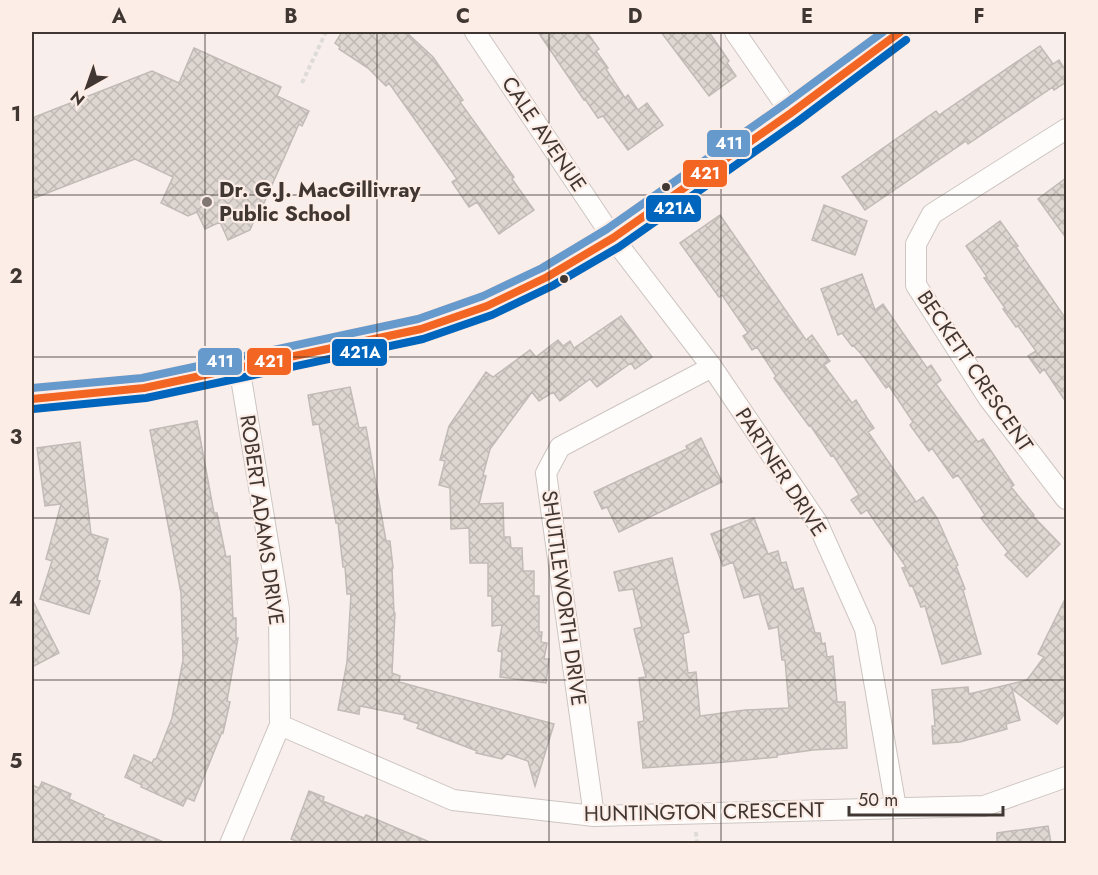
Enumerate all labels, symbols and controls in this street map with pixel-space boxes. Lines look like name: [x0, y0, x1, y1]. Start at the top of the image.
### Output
text: A: [111, 2, 127, 31]
text: B: [284, 2, 298, 31]
text: C: [456, 2, 470, 31]
text: D: [628, 2, 642, 31]
text: E: [801, 2, 813, 31]
text: F: [973, 2, 985, 31]
north arrow: [57, 57, 117, 117]
street label: CALE AVENUE: [494, 70, 594, 198]
text: N: [65, 85, 90, 111]
text: 1: [11, 100, 21, 129]
line badge: 411: [706, 129, 751, 158]
text: 411: [715, 132, 743, 155]
line badge: 421: [682, 159, 728, 188]
text: 421: [690, 162, 720, 185]
place label: Dr. G.J. MacGillivray Public School: [219, 175, 421, 229]
unlabelled marker: [660, 181, 672, 193]
line badge: 421A: [645, 194, 702, 223]
marker: Dr. G.J. MacGillivray Public School: [200, 195, 214, 209]
text: 421A: [653, 197, 695, 220]
text: 2: [9, 262, 23, 291]
unlabelled marker: [558, 273, 570, 285]
street label: BECKETT CRESCENT: [910, 284, 1040, 458]
line badge: 421A: [331, 338, 388, 367]
text: 421A: [339, 341, 381, 364]
line badge: 411: [197, 347, 243, 376]
line badge: 421: [246, 347, 292, 376]
text: 411: [206, 350, 234, 373]
text: 421: [254, 350, 284, 373]
street label: PARTNER DRIVE: [728, 402, 834, 542]
street label: ROBERT ADAMS DRIVE: [232, 413, 292, 627]
text: 3: [10, 423, 22, 452]
street label: SHUTTLEWORTH DRIVE: [534, 488, 594, 708]
text: 4: [9, 585, 23, 614]
text: 5: [10, 747, 23, 776]
scale bar: [849, 779, 1004, 817]
text: 50 m: [858, 787, 898, 813]
street label: HUNTINGTON CRESCENT: [584, 795, 825, 829]

